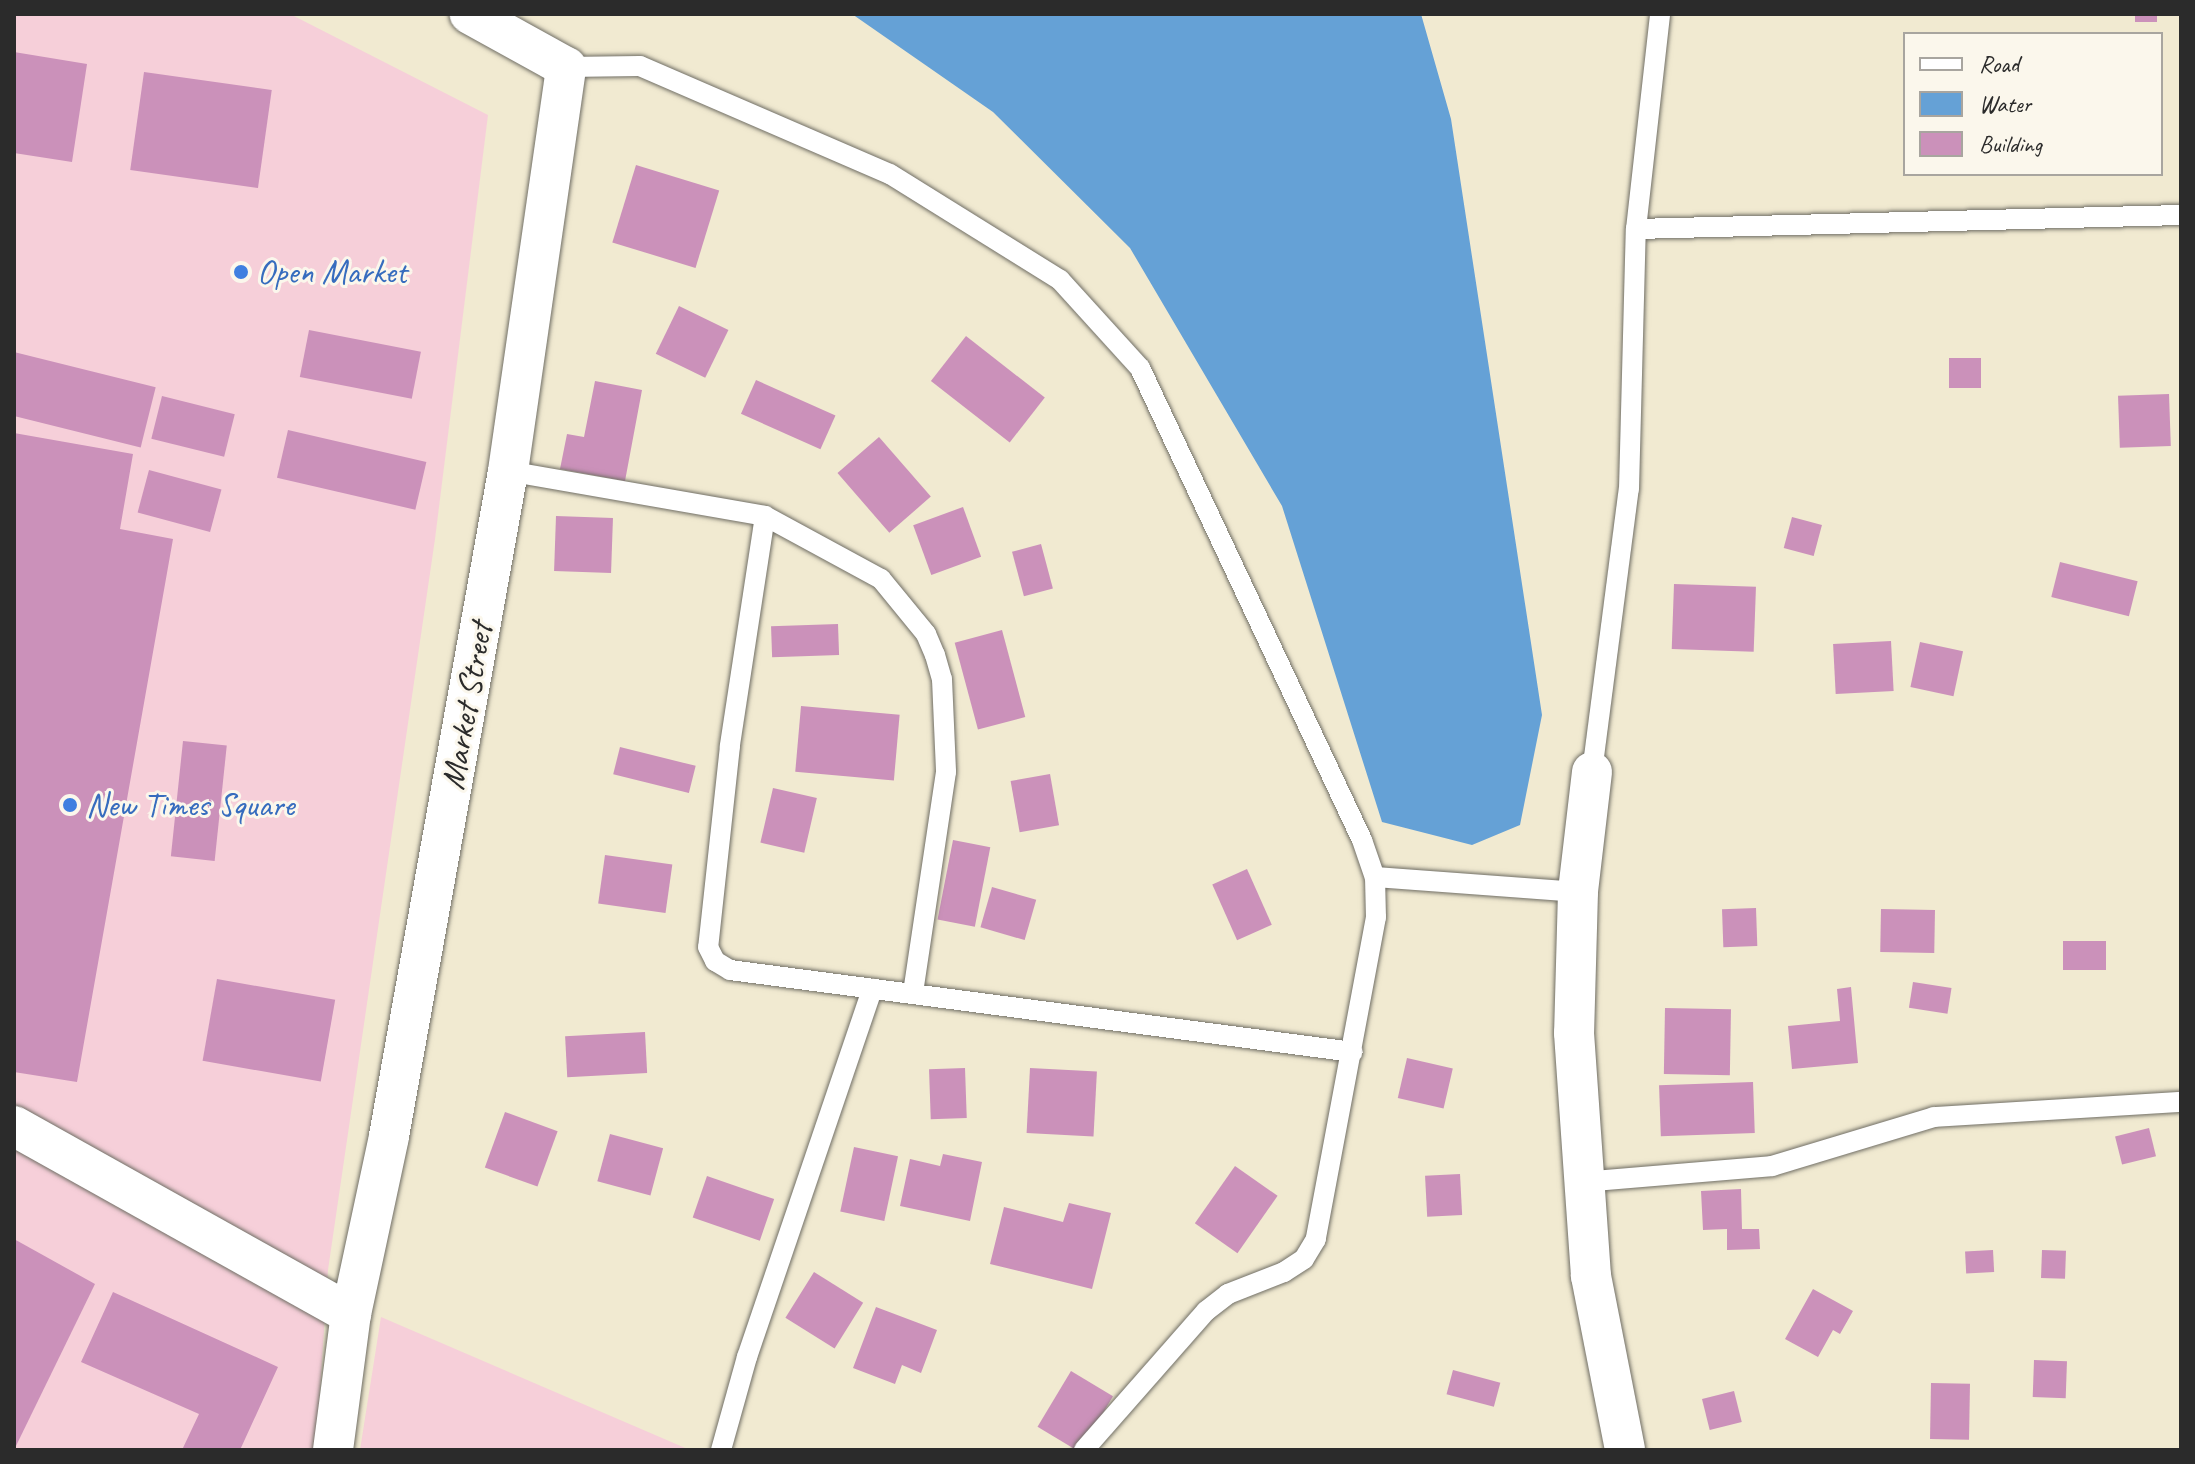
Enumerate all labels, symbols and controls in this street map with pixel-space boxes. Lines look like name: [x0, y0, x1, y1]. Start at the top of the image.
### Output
legend: [1903, 32, 2163, 176]
text: Road: [1979, 49, 2019, 79]
text: Water: [1979, 89, 2031, 119]
text: Building: [1979, 129, 2042, 159]
place label: Open Market: [257, 252, 408, 292]
marker: Open Market: [232, 263, 250, 281]
street label: Market Street: [431, 619, 501, 793]
place label: New Times Square: [86, 785, 293, 825]
marker: New Times Square: [61, 796, 79, 814]

